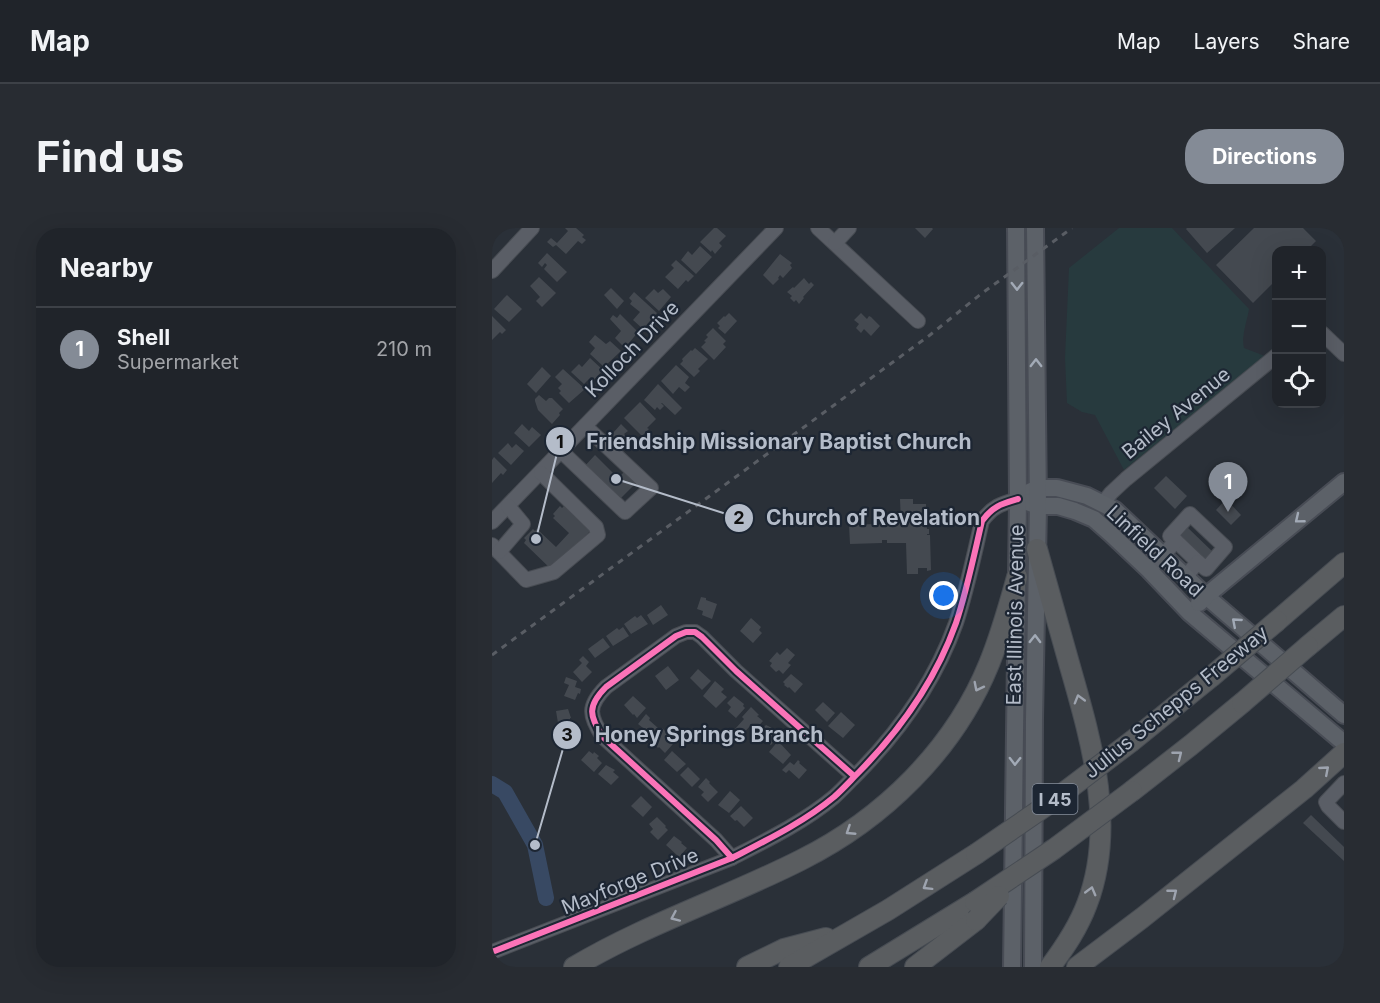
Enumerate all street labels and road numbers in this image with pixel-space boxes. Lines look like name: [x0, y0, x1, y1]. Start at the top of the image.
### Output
street label: Kolloch Drive: [580, 296, 684, 402]
street label: Bailey Avenue: [1117, 362, 1235, 464]
street label: Linfield Road: [1102, 500, 1208, 602]
street label: East Illinois Avenue: [1001, 524, 1029, 706]
street label: Julius Schepps Freeway: [1079, 621, 1273, 783]
road number: I 45: [1032, 784, 1078, 814]
street label: Mayforge Drive: [558, 843, 702, 919]

